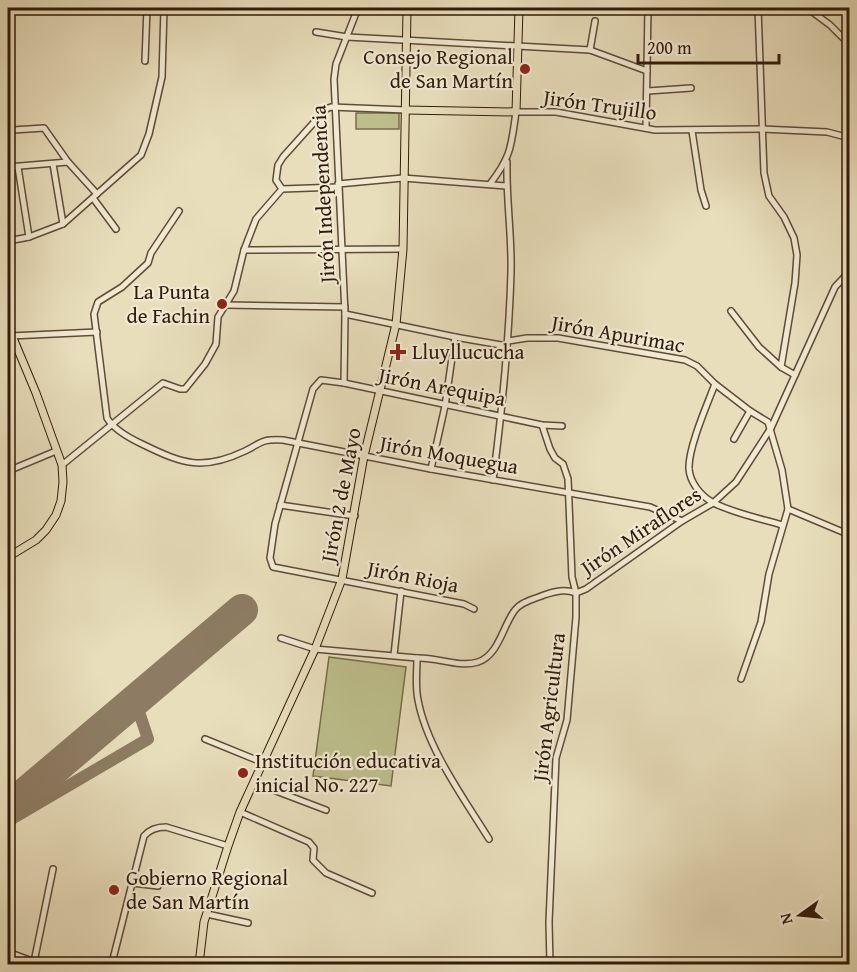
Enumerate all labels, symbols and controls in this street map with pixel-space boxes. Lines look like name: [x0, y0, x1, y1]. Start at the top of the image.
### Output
scale bar: [638, 27, 779, 65]
text: 200 m: [647, 34, 692, 61]
place label: Consejo Regional de San Martín: [363, 41, 513, 96]
marker: Consejo Regional de San Martín: [518, 62, 532, 76]
street label: Jirón Trujillo: [538, 81, 659, 128]
street label: Jirón Independencia: [302, 104, 343, 287]
place label: La Punta de Fachin: [126, 276, 210, 331]
marker: La Punta de Fachin: [215, 297, 229, 311]
street label: Jirón Apurimac: [546, 306, 687, 360]
place label: Lluyllucucha: [412, 336, 525, 367]
marker: Lluyllucucha: [389, 343, 407, 361]
street label: Jirón Arequipa: [373, 358, 508, 414]
street label: Jirón 2 de Mayo: [312, 425, 369, 568]
street label: Jirón Moquegua: [374, 427, 521, 482]
street label: Jirón Miraflores: [572, 479, 707, 584]
street label: Jirón Rioja: [362, 552, 462, 601]
street label: Jirón Agricultura: [524, 631, 573, 786]
place label: Institución educativa inicial No. 227: [255, 745, 441, 800]
marker: Institución educativa inicial No. 227: [236, 766, 250, 780]
place label: Gobierno Regional de San Martín: [126, 862, 288, 917]
marker: Gobierno Regional de San Martín: [107, 883, 121, 897]
north arrow: [770, 885, 830, 945]
text: N: [772, 910, 798, 927]

